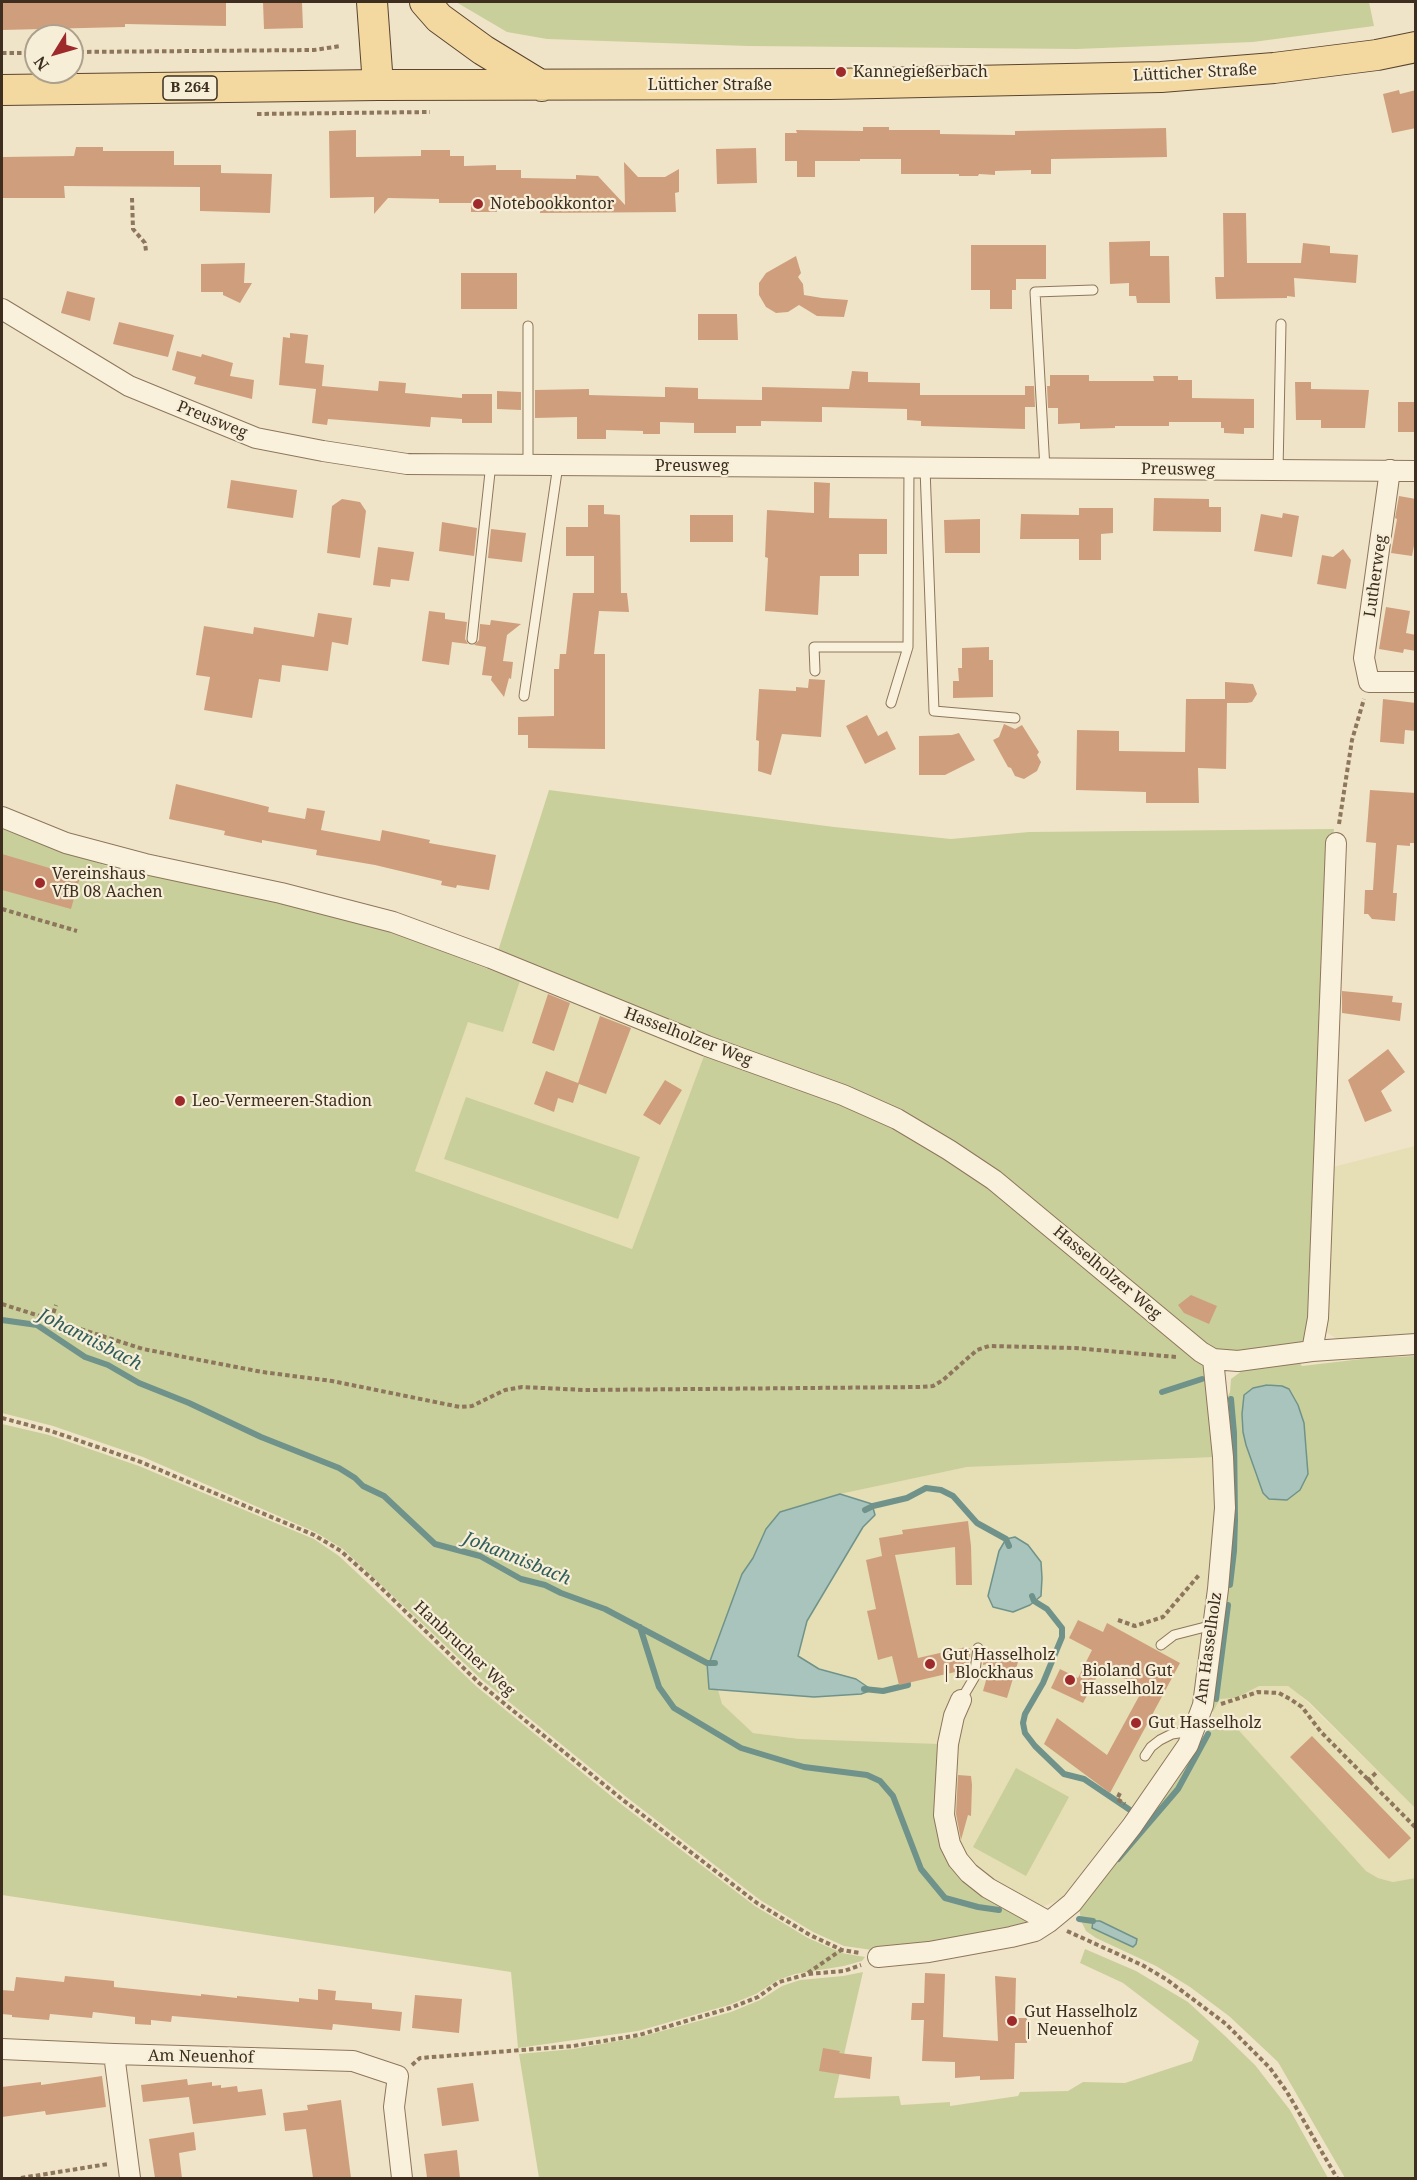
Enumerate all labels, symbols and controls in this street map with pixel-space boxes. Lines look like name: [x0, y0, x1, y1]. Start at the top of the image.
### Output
north arrow: [24, 24, 84, 84]
text: N: [29, 52, 54, 75]
street label: Lütticher Straße: [1132, 60, 1258, 86]
place label: Kannegießerbach: [853, 62, 988, 82]
marker: Kannegießerbach: [834, 65, 848, 79]
street label: Lütticher Straße: [648, 75, 772, 95]
road number: B 264: [163, 76, 217, 100]
place label: Notebookkontor: [490, 194, 614, 214]
marker: Notebookkontor: [471, 197, 485, 211]
street label: Preusweg: [174, 397, 250, 443]
street label: Preusweg: [655, 456, 729, 476]
street label: Preusweg: [1141, 460, 1215, 480]
street label: Lutherweg: [1361, 534, 1391, 618]
place label: Vereinshaus VfB 08 Aachen: [52, 864, 163, 902]
marker: Vereinshaus VfB 08 Aachen: [33, 876, 47, 890]
street label: Hasselholzer Weg: [621, 1004, 755, 1070]
place label: Leo-Vermeeren-Stadion: [192, 1091, 372, 1111]
marker: Leo-Vermeeren-Stadion: [173, 1094, 187, 1108]
street label: Hasselholzer Weg: [1049, 1222, 1165, 1324]
water label: Johannisbach: [35, 1305, 145, 1375]
water label: Johannisbach: [460, 1528, 574, 1590]
street label: Am Hasselholz: [1192, 1591, 1226, 1705]
street label: Hanbrucher Weg: [410, 1597, 518, 1701]
place label: Gut Hasselholz | Blockhaus: [942, 1645, 1056, 1683]
marker: Gut Hasselholz | Blockhaus: [923, 1657, 937, 1671]
place label: Bioland Gut Hasselholz: [1082, 1661, 1172, 1699]
marker: Bioland Gut Hasselholz: [1063, 1673, 1077, 1687]
place label: Gut Hasselholz: [1148, 1713, 1262, 1733]
marker: Gut Hasselholz: [1129, 1716, 1143, 1730]
place label: Gut Hasselholz | Neuenhof: [1024, 2002, 1138, 2040]
marker: Gut Hasselholz | Neuenhof: [1005, 2014, 1019, 2028]
street label: Am Neuenhof: [148, 2046, 254, 2068]

